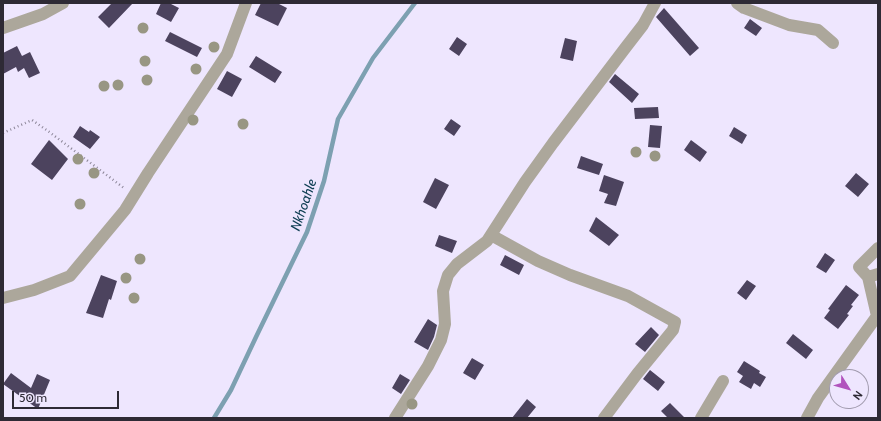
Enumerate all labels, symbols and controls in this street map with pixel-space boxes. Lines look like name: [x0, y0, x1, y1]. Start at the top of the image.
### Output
water label: Nkhoahle: [287, 177, 321, 233]
north arrow: [829, 369, 869, 409]
scale bar: [14, 383, 121, 409]
text: N: [850, 388, 866, 403]
text: 50 m: [19, 390, 47, 405]

